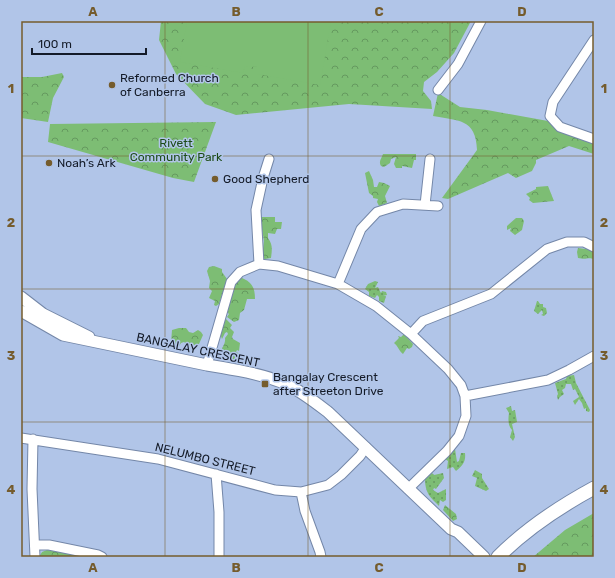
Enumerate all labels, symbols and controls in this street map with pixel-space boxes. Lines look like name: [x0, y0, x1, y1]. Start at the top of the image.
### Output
text: A: [88, 4, 98, 19]
text: B: [231, 4, 241, 19]
text: C: [374, 4, 384, 19]
text: D: [517, 4, 527, 19]
scale bar: [32, 30, 146, 56]
text: 100 m: [38, 37, 72, 51]
place label: Reformed Church of Canberra: [120, 71, 219, 99]
marker: Reformed Church of Canberra: [107, 80, 117, 90]
text: 1: [8, 81, 14, 96]
text: 1: [601, 81, 607, 96]
park label: Rivett Community Park: [130, 136, 223, 164]
place label: Noah’s Ark: [57, 156, 116, 170]
marker: Noah’s Ark: [44, 158, 54, 168]
place label: Good Shepherd: [223, 172, 309, 186]
marker: Good Shepherd: [210, 174, 220, 184]
text: 2: [7, 215, 15, 230]
text: 2: [600, 215, 608, 230]
street label: BANGALAY CRESCENT: [135, 330, 261, 370]
text: 3: [7, 348, 16, 363]
text: 3: [600, 348, 609, 363]
place label: Bangalay Crescent after Streeton Drive: [273, 370, 384, 398]
marker: Bangalay Crescent after Streeton Drive: [260, 379, 270, 389]
street label: NELUMBO STREET: [153, 440, 257, 478]
text: 4: [7, 482, 16, 497]
text: 4: [600, 482, 609, 497]
text: A: [88, 560, 98, 575]
text: B: [231, 560, 241, 575]
text: C: [374, 560, 384, 575]
text: D: [517, 560, 527, 575]

